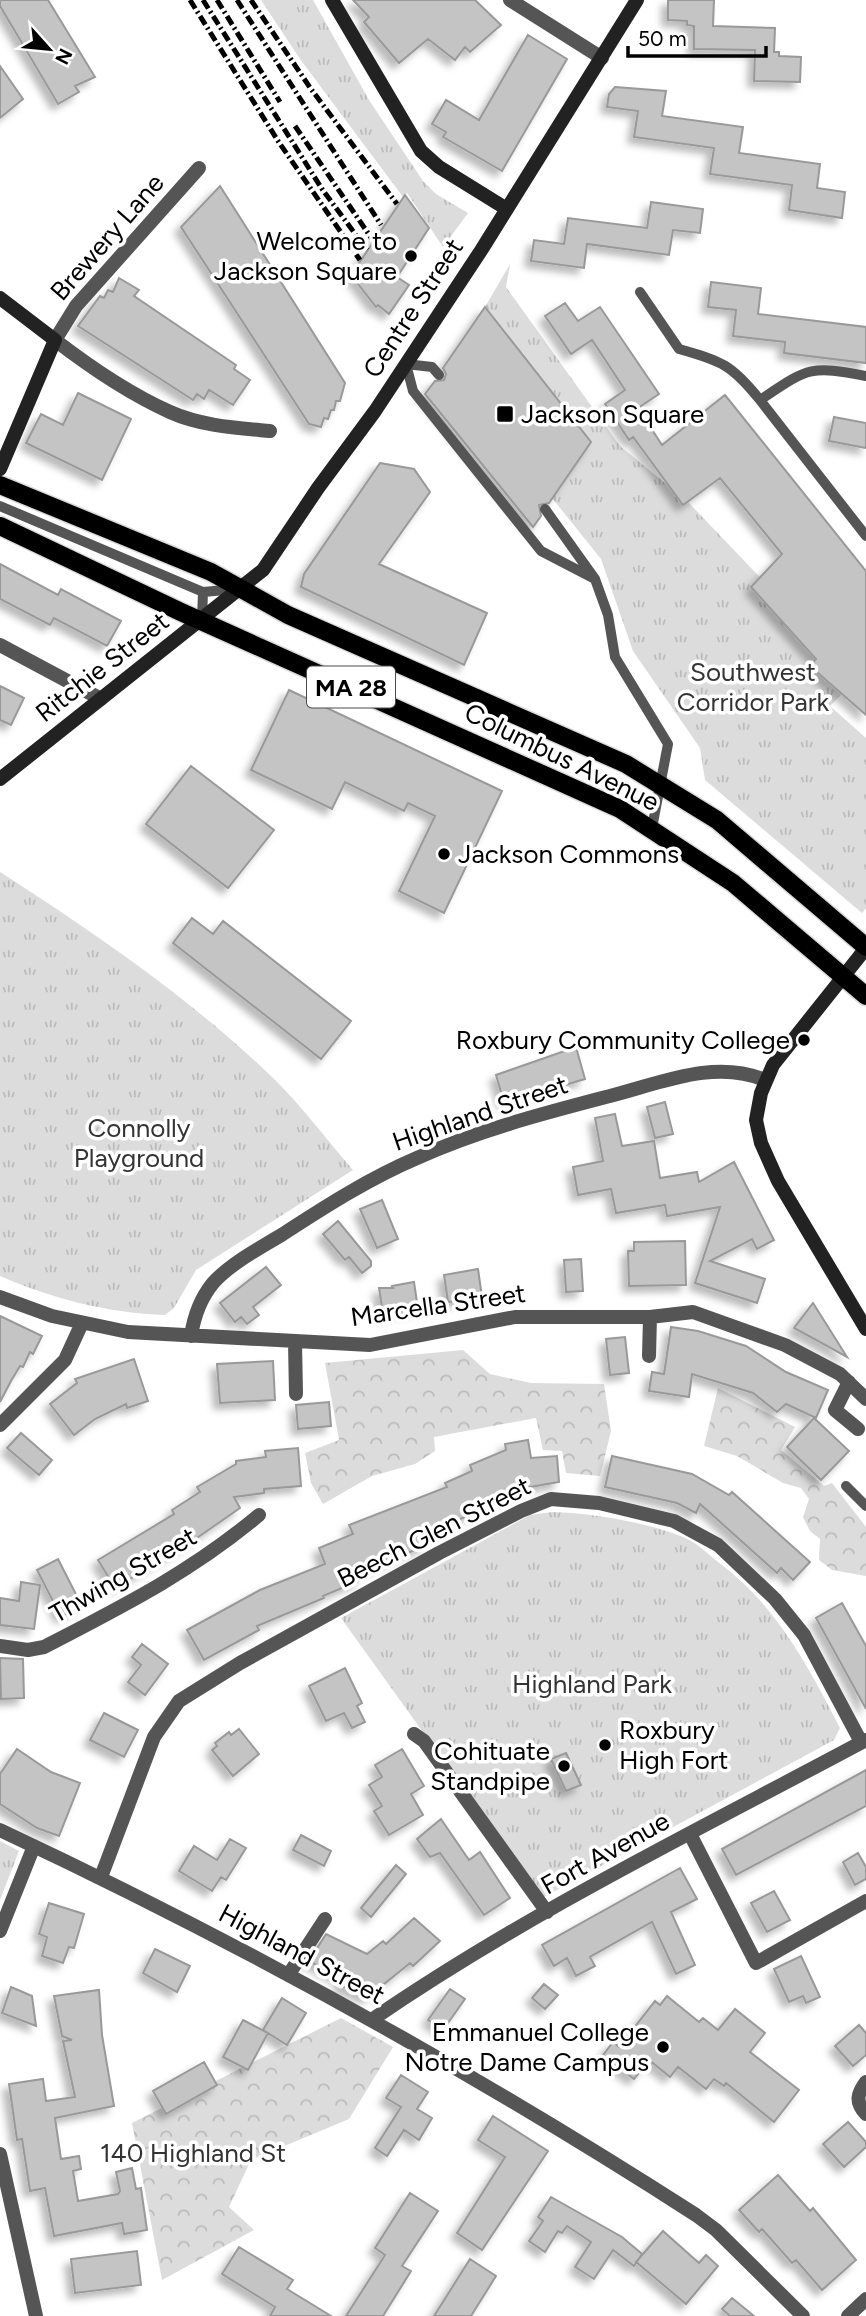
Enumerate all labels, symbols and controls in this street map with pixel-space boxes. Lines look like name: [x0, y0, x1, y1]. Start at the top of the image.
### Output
north arrow: [14, 14, 84, 84]
scale bar: [628, 14, 766, 58]
text: 50 m: [638, 26, 687, 51]
text: N: [50, 45, 77, 68]
street label: Brewery Lane: [43, 167, 171, 307]
place label: Welcome to Jackson Square: [214, 225, 397, 287]
street label: Centre Street: [356, 232, 470, 384]
marker: Welcome to Jackson Square: [403, 248, 419, 264]
place label: Jackson Square: [521, 398, 704, 430]
marker: Jackson Square: [495, 404, 515, 424]
street label: Ritchie Street: [29, 605, 175, 729]
park label: Southwest Corridor Park: [677, 656, 830, 718]
road number: MA 28: [307, 666, 395, 708]
street label: Columbus Avenue: [460, 696, 664, 818]
place label: Jackson Commons: [458, 838, 679, 870]
marker: Jackson Commons: [436, 846, 452, 862]
place label: Roxbury Community College: [456, 1024, 790, 1056]
marker: Roxbury Community College: [796, 1032, 812, 1048]
street label: Highland Street: [388, 1068, 572, 1158]
park label: Connolly Playground: [74, 1112, 204, 1174]
street label: Marcella Street: [349, 1277, 528, 1333]
street label: Beech Glen Street: [332, 1469, 536, 1595]
street label: Thwing Street: [44, 1520, 202, 1630]
park label: Highland Park: [512, 1668, 672, 1700]
place label: Roxbury High Fort: [619, 1714, 729, 1776]
place label: Cohituate Standpipe: [430, 1735, 550, 1797]
marker: Roxbury High Fort: [597, 1737, 613, 1753]
marker: Cohituate Standpipe: [556, 1758, 572, 1774]
street label: Fort Avenue: [535, 1805, 675, 1901]
street label: Highland Street: [214, 1897, 391, 2011]
place label: Emmanuel College Notre Dame Campus: [405, 2016, 649, 2078]
marker: Emmanuel College Notre Dame Campus: [655, 2039, 671, 2055]
park label: 140 Highland St: [100, 2137, 286, 2169]

